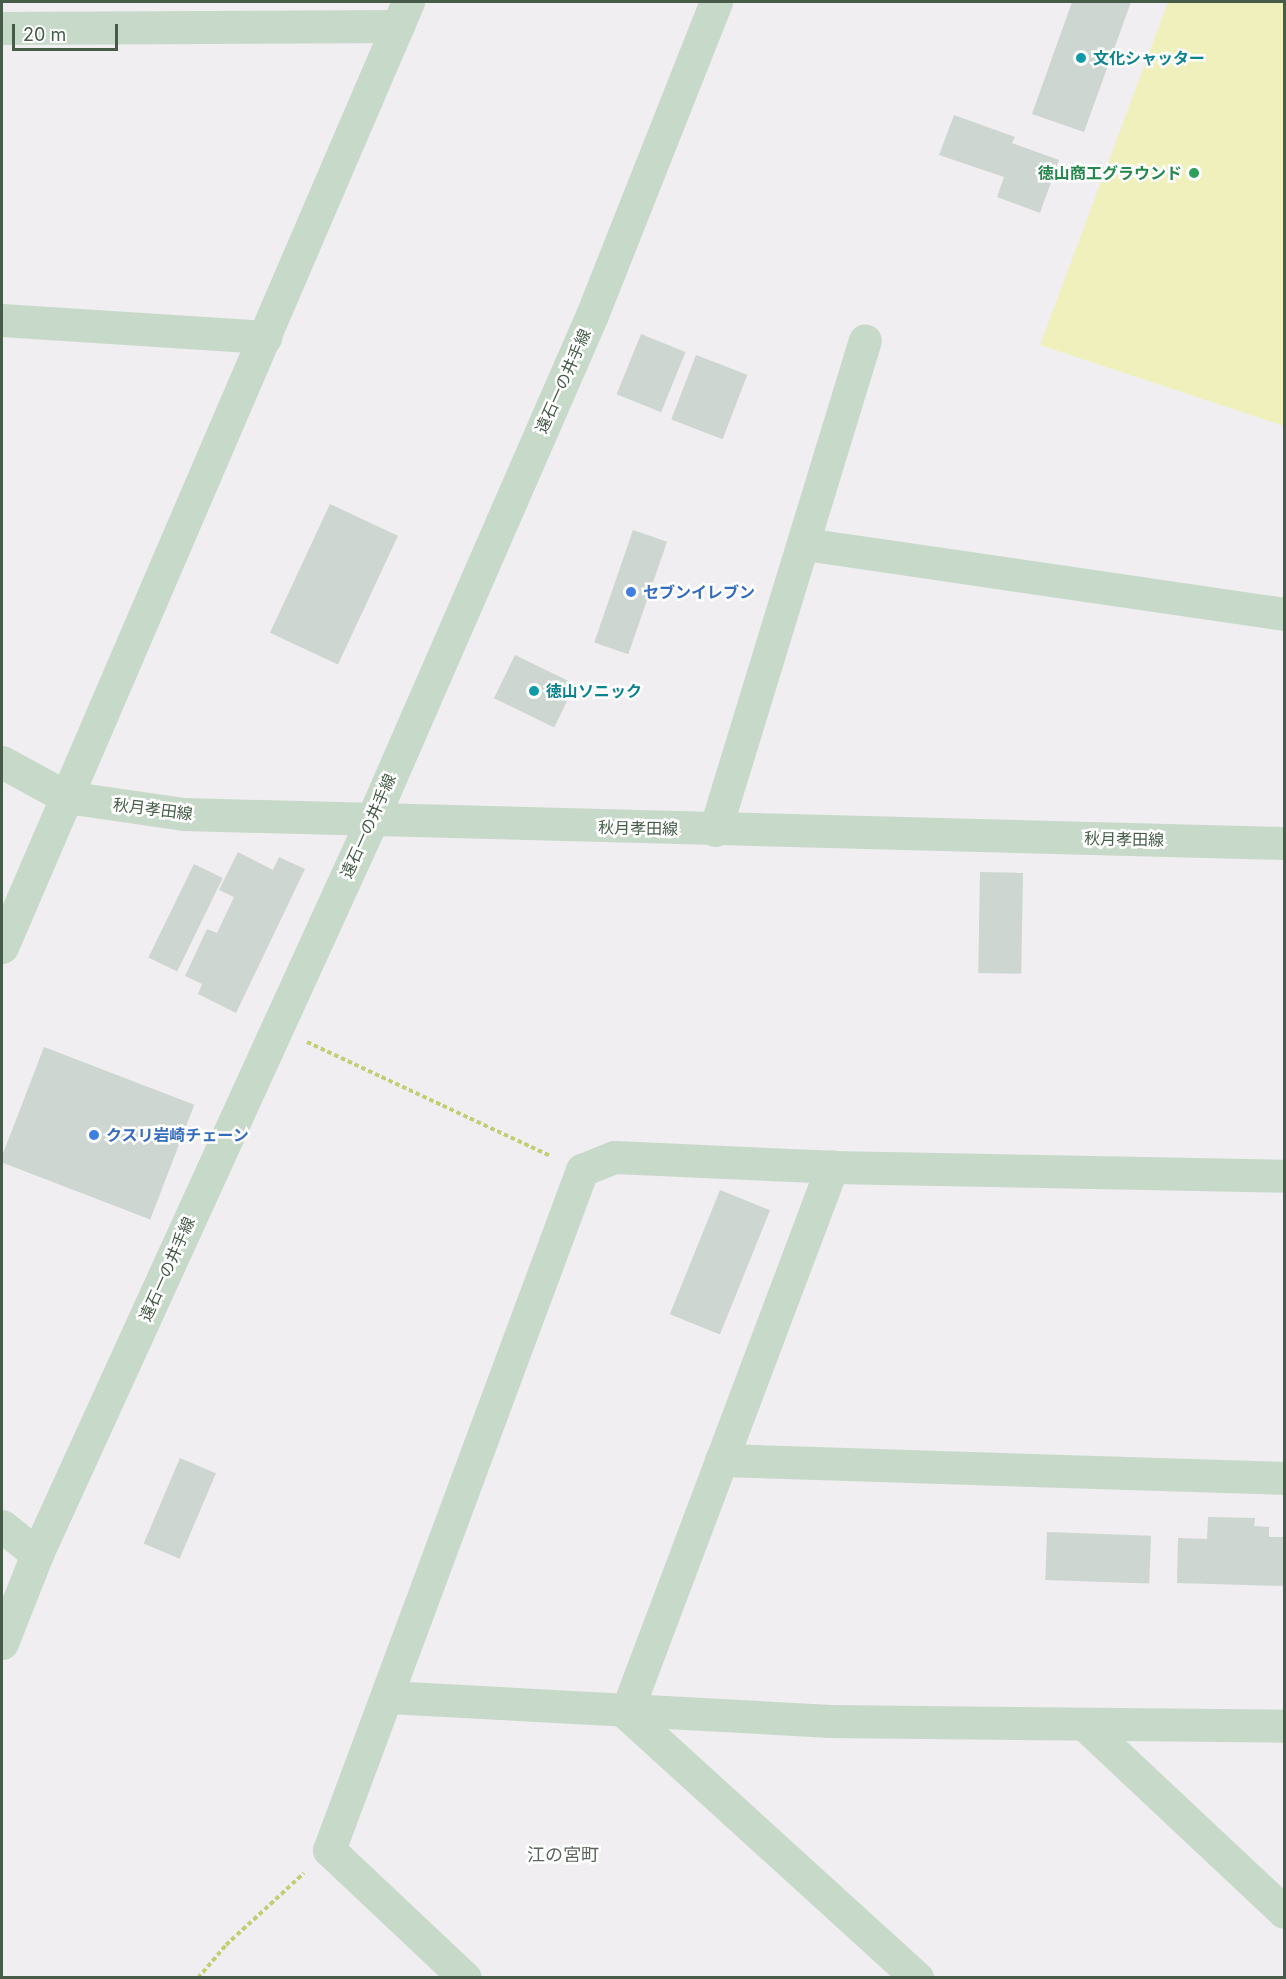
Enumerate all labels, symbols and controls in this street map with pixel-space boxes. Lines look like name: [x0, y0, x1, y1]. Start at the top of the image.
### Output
scale bar: [15, 12, 122, 50]
text: 20 m: [23, 24, 66, 45]
place label: 文化シャッター: [1093, 48, 1205, 68]
marker: 文化シャッター: [1074, 51, 1088, 65]
place label: 徳山商工グラウンド: [1038, 163, 1182, 183]
marker: 徳山商工グラウンド: [1187, 166, 1201, 180]
street label: 遠石一の井手線: [531, 326, 595, 436]
place label: セブンイレブン: [643, 582, 755, 602]
marker: セブンイレブン: [624, 585, 638, 599]
place label: 徳山ソニック: [546, 681, 642, 701]
marker: 徳山ソニック: [527, 684, 541, 698]
street label: 遠石一の井手線: [336, 771, 400, 881]
street label: 秋月孝田線: [112, 795, 194, 823]
street label: 秋月孝田線: [598, 818, 678, 838]
street label: 秋月孝田線: [1084, 829, 1164, 849]
place label: クスリ岩崎チェーン: [106, 1125, 250, 1145]
marker: クスリ岩崎チェーン: [87, 1128, 101, 1142]
street label: 遠石一の井手線: [135, 1214, 199, 1324]
district label: 江の宮町: [527, 1844, 599, 1866]

